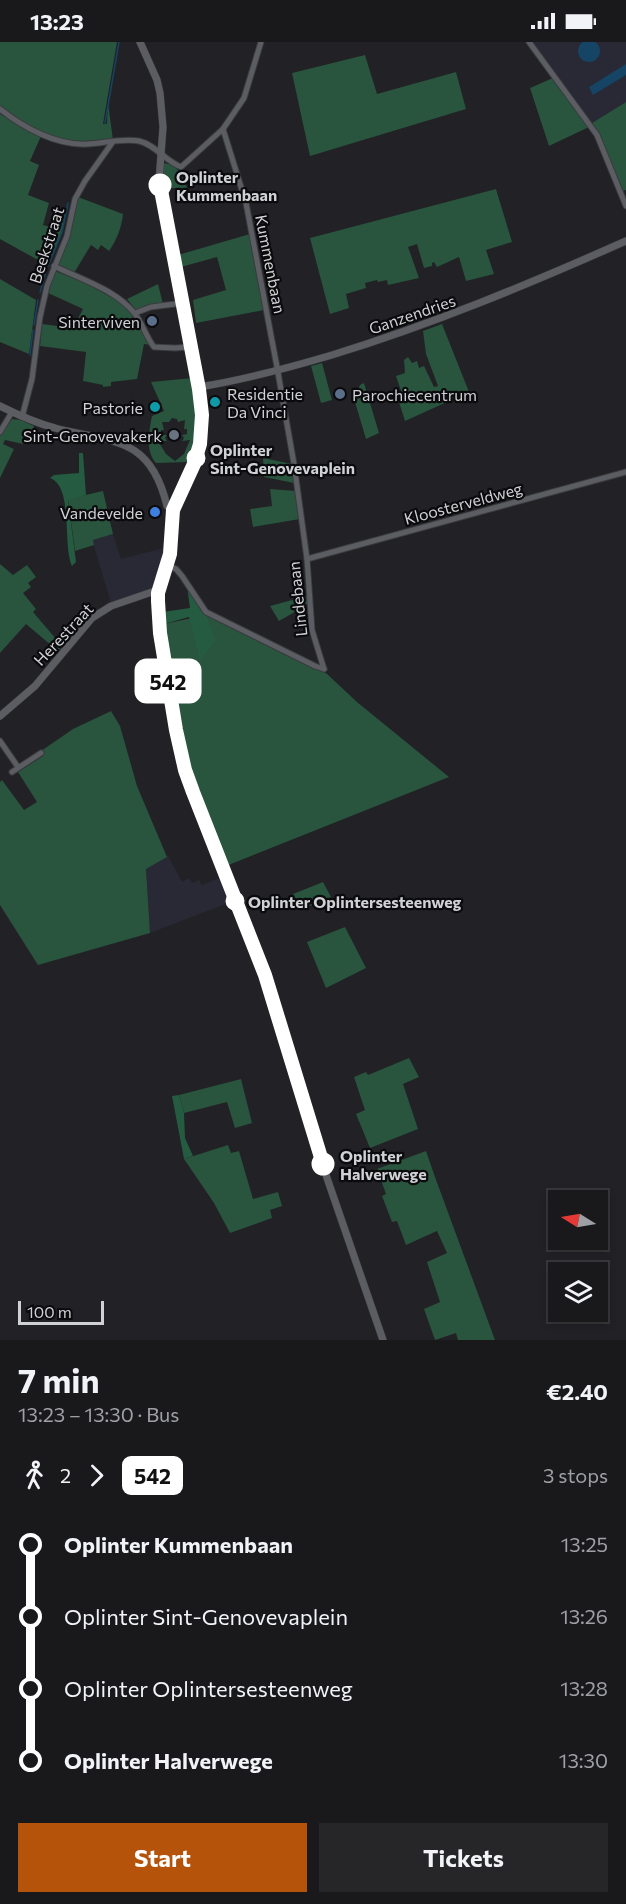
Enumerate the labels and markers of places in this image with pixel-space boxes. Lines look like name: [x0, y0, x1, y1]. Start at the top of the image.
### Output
place label: Oplinter Kummenbaan: [176, 167, 277, 204]
marker: Oplinter Kummenbaan: [149, 174, 171, 196]
place label: Sinterviven: [58, 312, 140, 331]
marker: Sinterviven: [145, 314, 159, 328]
place label: Residentie Da Vinci: [227, 384, 303, 421]
place label: Parochiecentrum: [352, 385, 477, 404]
marker: Parochiecentrum: [333, 387, 347, 401]
marker: Residentie Da Vinci: [208, 395, 222, 409]
place label: Pastorie: [82, 398, 143, 417]
marker: Pastorie: [148, 400, 162, 414]
place label: Sint-Genovevakerk: [23, 426, 162, 445]
marker: Sint-Genovevakerk: [167, 428, 181, 442]
place label: Oplinter Sint-Genovevaplein: [210, 440, 355, 477]
marker: Oplinter Sint-Genovevaplein: [187, 449, 205, 467]
place label: Vandevelde: [60, 503, 143, 522]
marker: Vandevelde: [148, 505, 162, 519]
marker: Oplinter Oplintersesteenweg: [226, 892, 244, 910]
place label: Oplinter Oplintersesteenweg: [248, 892, 462, 911]
place label: Oplinter Halverwege: [340, 1146, 427, 1183]
marker: Oplinter Halverwege: [312, 1153, 334, 1175]

